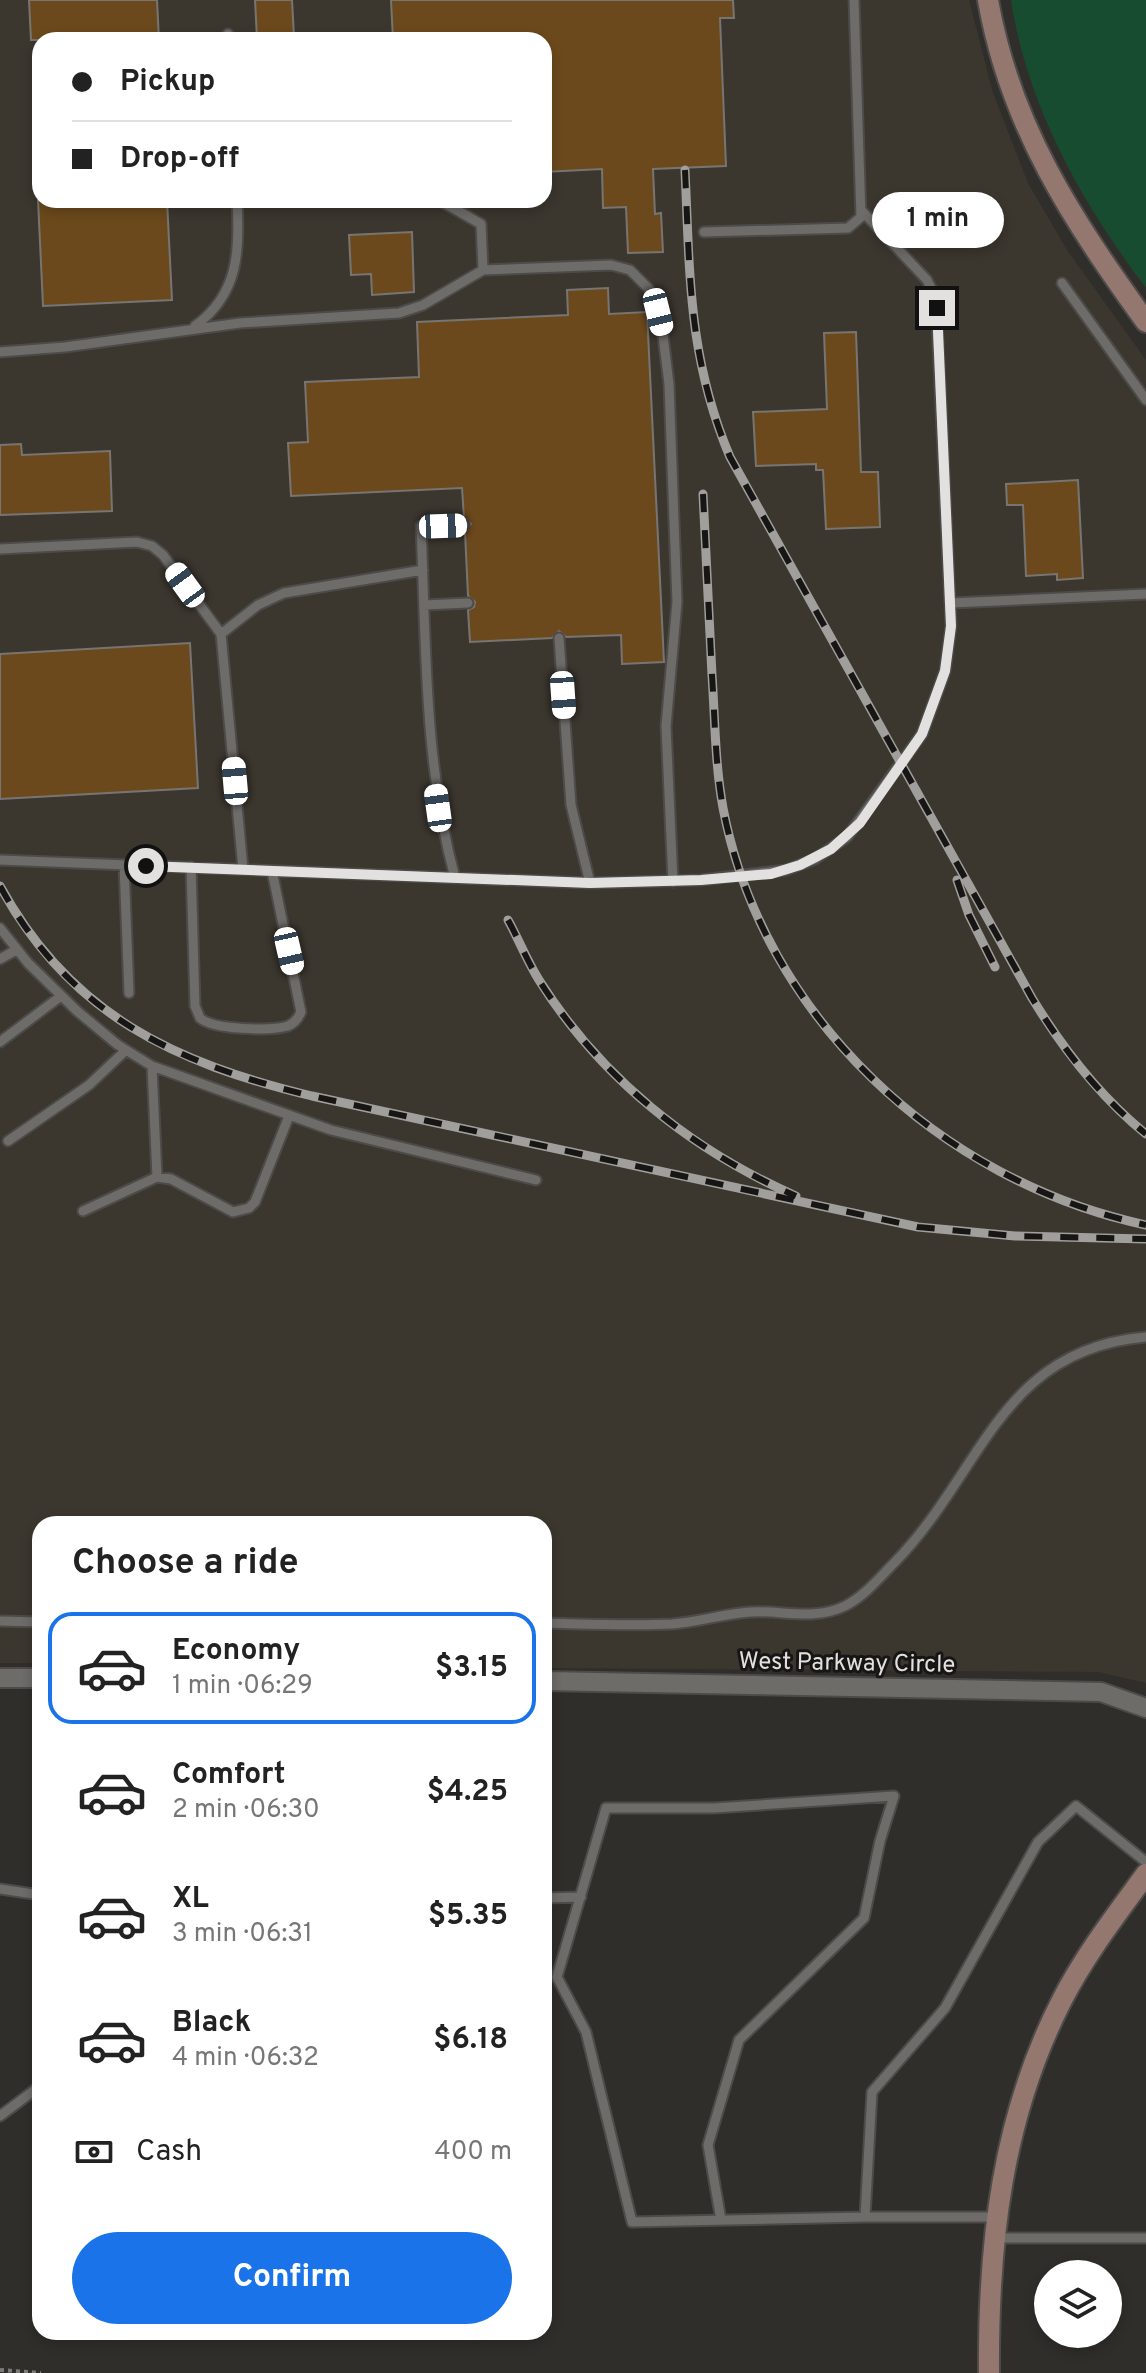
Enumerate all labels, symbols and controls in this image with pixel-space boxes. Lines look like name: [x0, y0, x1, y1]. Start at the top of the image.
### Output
text: Pickup: [120, 64, 215, 101]
text: Drop-off: [120, 141, 239, 178]
callout: 1 min: [871, 192, 1003, 248]
text: 1 min: [907, 203, 969, 236]
car: [641, 286, 675, 338]
route end: [919, 290, 955, 326]
car: [419, 513, 467, 539]
car: [161, 559, 209, 611]
car: [549, 670, 577, 720]
car: [221, 756, 249, 806]
car: [423, 783, 453, 833]
route start: [128, 848, 164, 884]
car: [272, 925, 306, 977]
text: Choose a ride: [72, 1541, 298, 1587]
icon: car: [76, 1632, 148, 1704]
text: Economy: [172, 1633, 300, 1670]
street label: West Parkway Circle: [738, 1647, 956, 1681]
text: $3.15: [435, 1650, 508, 1687]
text: 1 min · 06:29: [172, 1670, 313, 1703]
icon: car: [76, 1756, 148, 1828]
text: Comfort: [172, 1757, 285, 1794]
text: $4.25: [427, 1774, 508, 1811]
text: 2 min · 06:30: [172, 1794, 320, 1827]
icon: car: [76, 1880, 148, 1952]
text: XL: [172, 1881, 209, 1918]
text: $5.35: [428, 1898, 508, 1935]
text: 3 min · 06:31: [172, 1918, 313, 1951]
icon: car: [76, 2004, 148, 2076]
text: Black: [172, 2005, 251, 2042]
text: $6.18: [433, 2022, 508, 2059]
text: 4 min · 06:32: [172, 2042, 319, 2075]
icon: cash: [72, 2130, 116, 2174]
text: Cash: [136, 2134, 202, 2171]
text: 400 m: [435, 2136, 512, 2169]
button: Confirm: [72, 2232, 512, 2324]
map controls: [1034, 2260, 1122, 2348]
button: layers: [1034, 2260, 1122, 2348]

